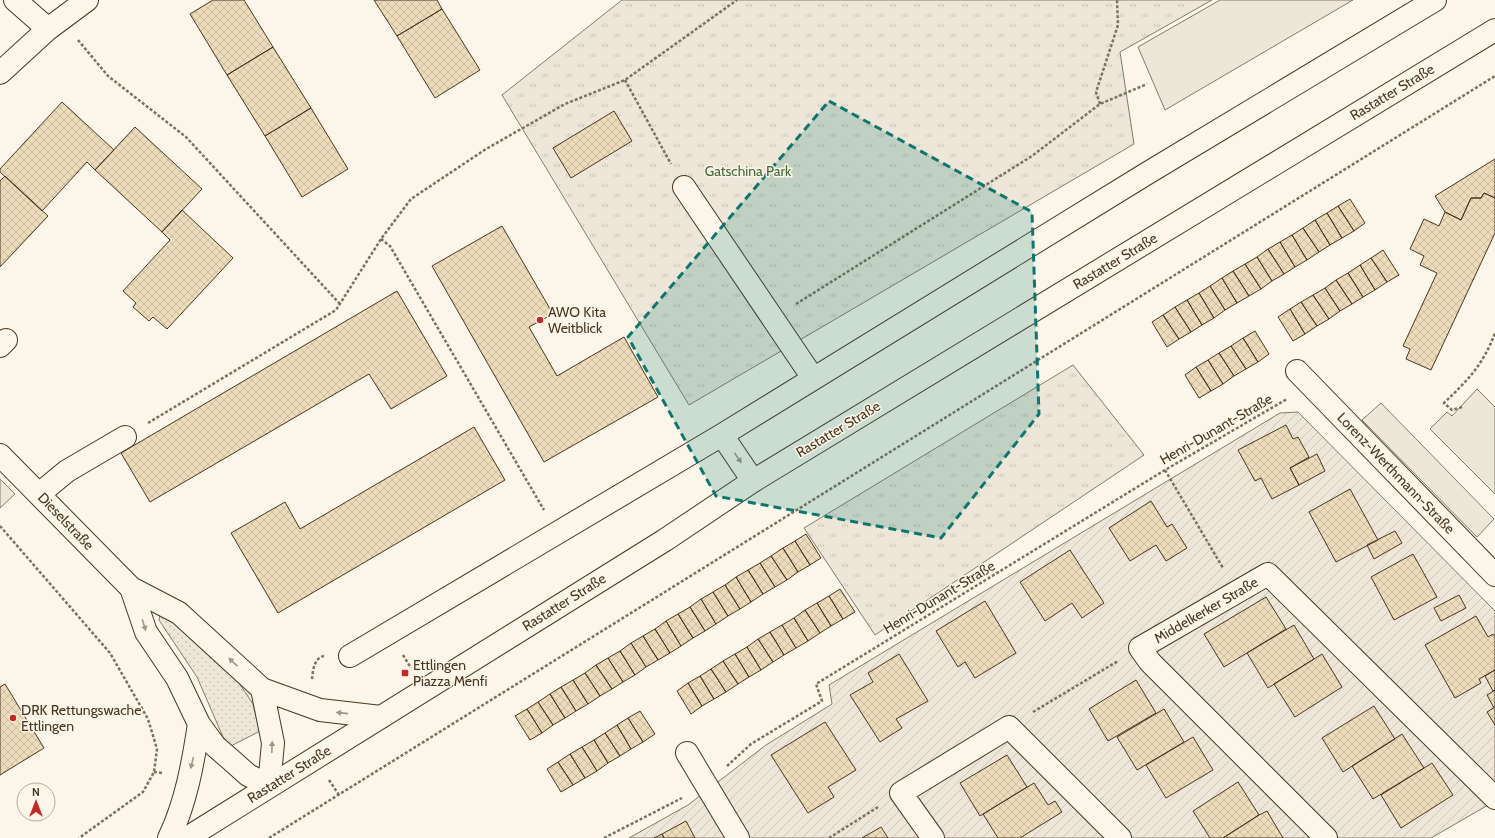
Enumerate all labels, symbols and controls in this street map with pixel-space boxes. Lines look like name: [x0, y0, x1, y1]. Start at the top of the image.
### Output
street label: Rastatter Straße: [1347, 60, 1437, 124]
park label: Gatschina Park: [705, 162, 792, 180]
street label: Rastatter Straße: [1070, 229, 1160, 293]
place label: AWO Kita Weitblick: [548, 303, 606, 337]
marker: AWO Kita Weitblick: [535, 315, 545, 325]
street label: Henri-Dunant-Straße: [1156, 389, 1276, 469]
street label: Rastatter Straße: [793, 397, 883, 461]
street label: Lorenz-Werthmann-Straße: [1333, 409, 1459, 537]
one-way arrow: [734, 452, 742, 463]
street label: Dieselstraße: [34, 488, 98, 554]
street label: Henri-Dunant-Straße: [880, 557, 998, 637]
street label: Rastatter Straße: [519, 569, 609, 635]
street label: Middelkerker Straße: [1151, 573, 1261, 647]
one-way arrow: [141, 619, 147, 631]
place label: Ettlingen Piazza Menfi: [413, 656, 487, 690]
one-way arrow: [228, 658, 238, 667]
marker: Ettlingen Piazza Menfi: [400, 668, 410, 678]
place label: DRK Rettungswache Ettlingen: [21, 701, 141, 735]
one-way arrow: [336, 709, 348, 716]
marker: DRK Rettungswache Ettlingen: [8, 713, 18, 723]
one-way arrow: [269, 740, 275, 753]
street label: Rastatter Straße: [244, 741, 334, 807]
one-way arrow: [189, 757, 195, 769]
north arrow: [16, 782, 56, 822]
text: N: [32, 785, 40, 799]

